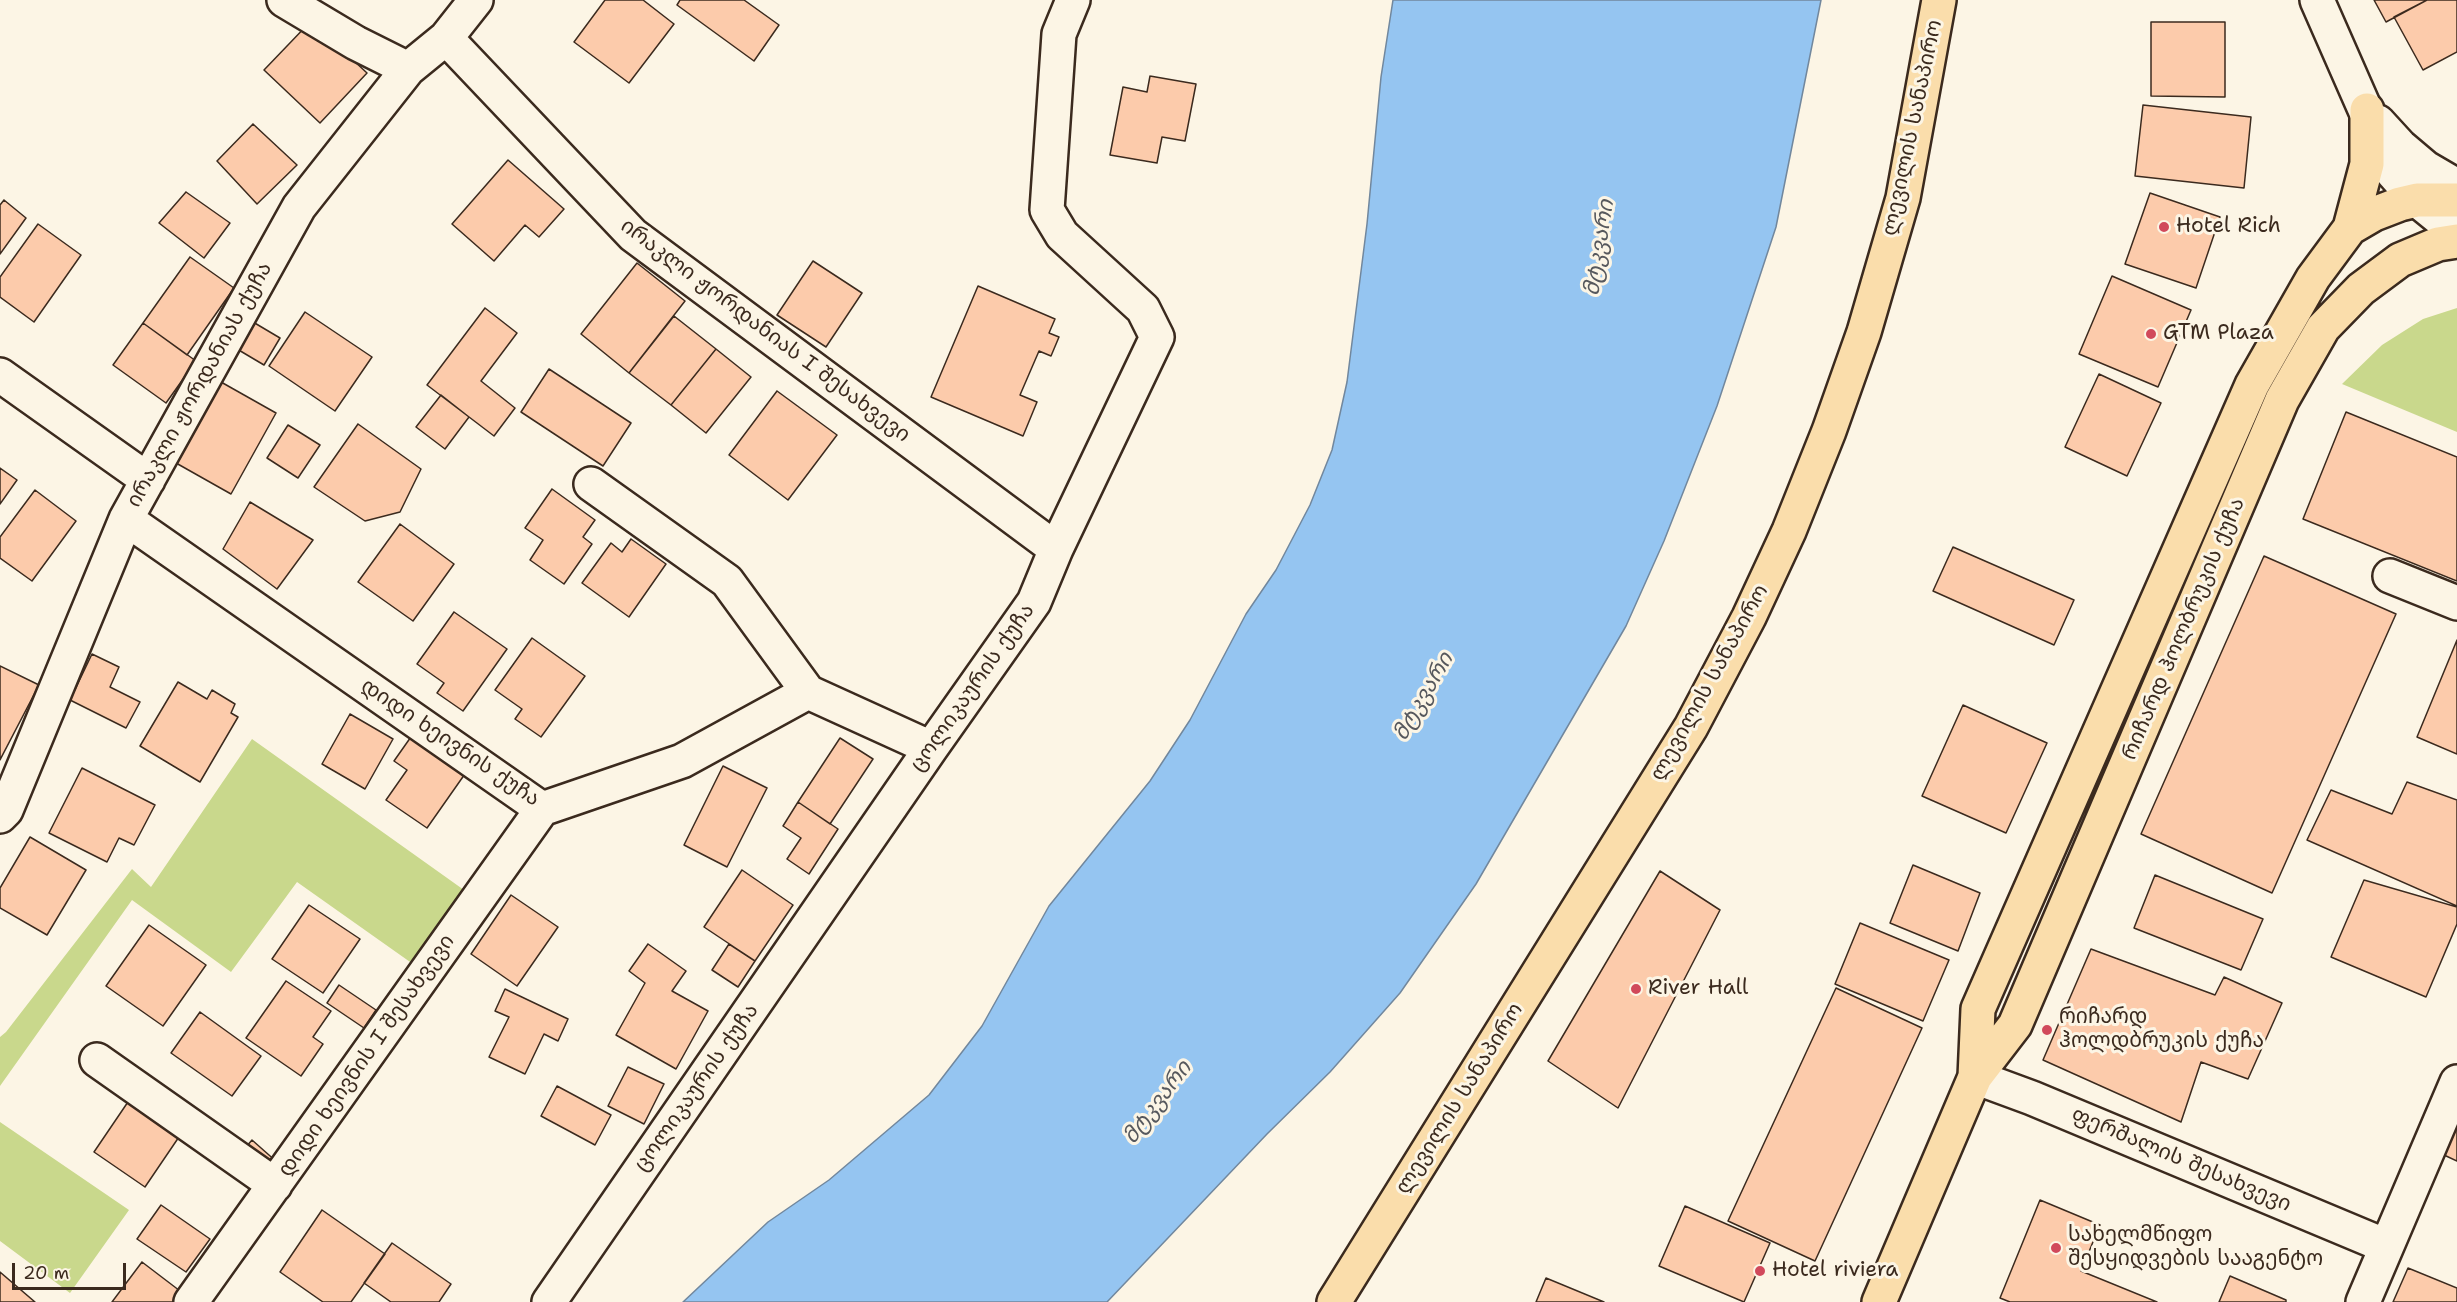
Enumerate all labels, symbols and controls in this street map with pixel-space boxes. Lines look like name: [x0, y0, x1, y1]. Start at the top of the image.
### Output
street label: ლევილის სანაპირო: [1878, 18, 1948, 238]
water label: მტკვარი: [1579, 198, 1621, 298]
street label: ირაკლი ჟორდანიას I შესახვევი: [615, 214, 915, 448]
place label: Hotel Rich: [2176, 214, 2281, 240]
marker: Hotel Rich: [2157, 220, 2171, 234]
street label: ირაკლი ჟორდანიას ქუჩა: [122, 258, 278, 512]
place label: GTM Plaza: [2163, 321, 2274, 347]
marker: GTM Plaza: [2144, 327, 2158, 341]
street label: რიჩარდ ჰოლბრუკის ქუჩა: [2117, 494, 2251, 764]
street label: ლევილის სანაპირო: [1646, 581, 1774, 785]
street label: ცოლიკაურის ქუჩა: [906, 599, 1040, 777]
water label: მტკვარი: [1388, 648, 1460, 746]
street label: დიდი ხეივნის ქუჩა: [356, 674, 544, 812]
street label: დიდი ხეივნის I შესახვევი: [274, 930, 460, 1182]
place label: River Hall: [1648, 976, 1748, 1002]
marker: River Hall: [1629, 982, 1643, 996]
street label: ცოლიკაურის ქუჩა: [630, 999, 764, 1177]
street label: ლევილის სანაპირო: [1391, 999, 1529, 1199]
place label: რიჩარდ ჰოლდბრუკის ქუჩა: [2059, 1005, 2264, 1055]
marker: რიჩარდ ჰოლდბრუკის ქუჩა: [2040, 1023, 2054, 1037]
water label: მტკვარი: [1118, 1056, 1198, 1150]
street label: ფერშალის შესახვევი: [2067, 1102, 2295, 1218]
place label: სახელმწიფო შესყიდვების სააგენტო: [2068, 1223, 2323, 1273]
marker: სახელმწიფო შესყიდვების სააგენტო: [2049, 1241, 2063, 1255]
scale bar: [15, 1251, 129, 1289]
place label: Hotel riviera: [1772, 1258, 1898, 1284]
text: 20 m: [23, 1261, 69, 1285]
marker: Hotel riviera: [1753, 1264, 1767, 1278]

